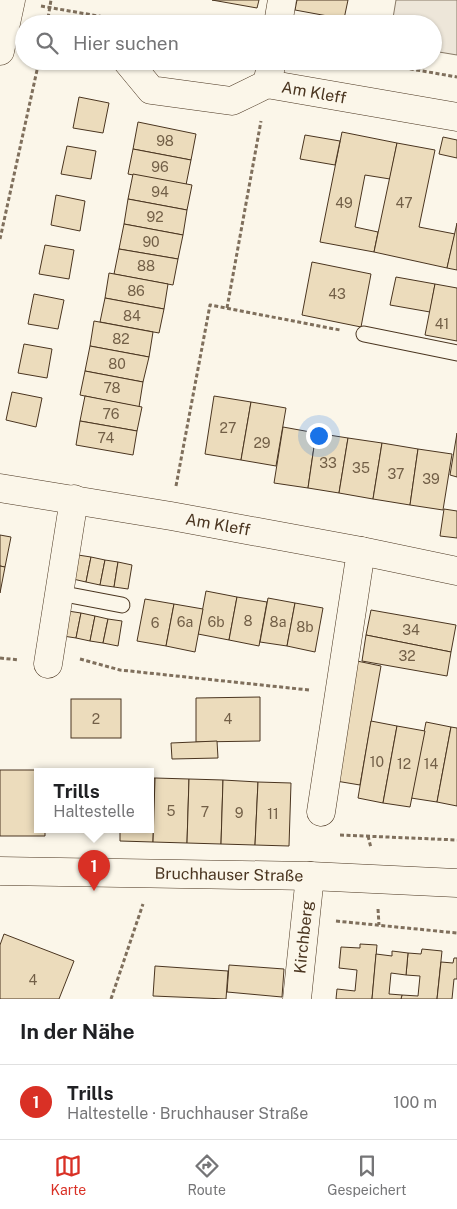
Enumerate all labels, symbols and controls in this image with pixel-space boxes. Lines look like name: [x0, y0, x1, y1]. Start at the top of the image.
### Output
search box: [15, 15, 442, 70]
icon: search: [33, 29, 61, 57]
text: Hier suchen: [73, 32, 179, 54]
street label: Am Kleff: [280, 77, 348, 108]
house number: 98: [156, 133, 174, 149]
house number: 96: [151, 159, 169, 175]
house number: 94: [151, 184, 169, 200]
house number: 49: [335, 195, 353, 211]
house number: 47: [395, 195, 413, 211]
house number: 92: [146, 209, 164, 225]
house number: 90: [142, 234, 160, 250]
house number: 88: [137, 258, 155, 274]
house number: 86: [127, 283, 145, 299]
house number: 43: [328, 286, 346, 302]
house number: 84: [123, 308, 141, 324]
house number: 41: [435, 316, 449, 332]
house number: 82: [112, 331, 130, 347]
house number: 80: [108, 356, 126, 372]
house number: 78: [103, 380, 121, 396]
house number: 76: [103, 406, 120, 422]
house number: 27: [220, 420, 236, 436]
your location: [306, 423, 332, 449]
house number: 74: [98, 430, 115, 446]
house number: 29: [253, 435, 271, 451]
house number: 33: [319, 455, 337, 471]
house number: 35: [352, 460, 370, 476]
house number: 37: [388, 466, 404, 482]
house number: 39: [422, 471, 440, 487]
street label: Am Kleff: [184, 509, 252, 540]
house number: 8: [243, 613, 253, 629]
house number: 6a: [177, 614, 193, 630]
house number: 6b: [207, 614, 225, 630]
house number: 8a: [270, 614, 286, 630]
house number: 6: [151, 615, 160, 631]
house number: 8b: [296, 619, 314, 635]
house number: 34: [402, 622, 420, 638]
house number: 32: [398, 648, 416, 664]
house number: 2: [92, 711, 100, 727]
house number: 4: [224, 711, 233, 727]
house number: 10: [370, 754, 384, 770]
house number: 12: [397, 756, 411, 772]
house number: 14: [424, 756, 438, 772]
popup: [34, 768, 154, 833]
text: Trills: [53, 780, 100, 802]
text: Haltestelle: [53, 802, 135, 821]
house number: 5: [167, 803, 176, 819]
house number: 7: [201, 804, 209, 820]
house number: 9: [235, 805, 244, 821]
house number: 11: [267, 806, 279, 822]
pin: 1: [78, 850, 110, 891]
street label: Bruchhauser Straße: [155, 864, 303, 885]
street label: Kirchberg: [290, 899, 317, 975]
house number: 4: [29, 972, 38, 988]
text: In der Nähe: [20, 1019, 135, 1044]
text: Trills: [67, 1082, 113, 1104]
text: 1: [33, 1093, 39, 1112]
text: 100 m: [393, 1093, 437, 1112]
text: Haltestelle · Bruchhauser Straße: [67, 1104, 308, 1123]
tab: Karte: [51, 1152, 86, 1198]
tab: Route: [187, 1152, 226, 1198]
tab: Gespeichert: [327, 1152, 406, 1198]

